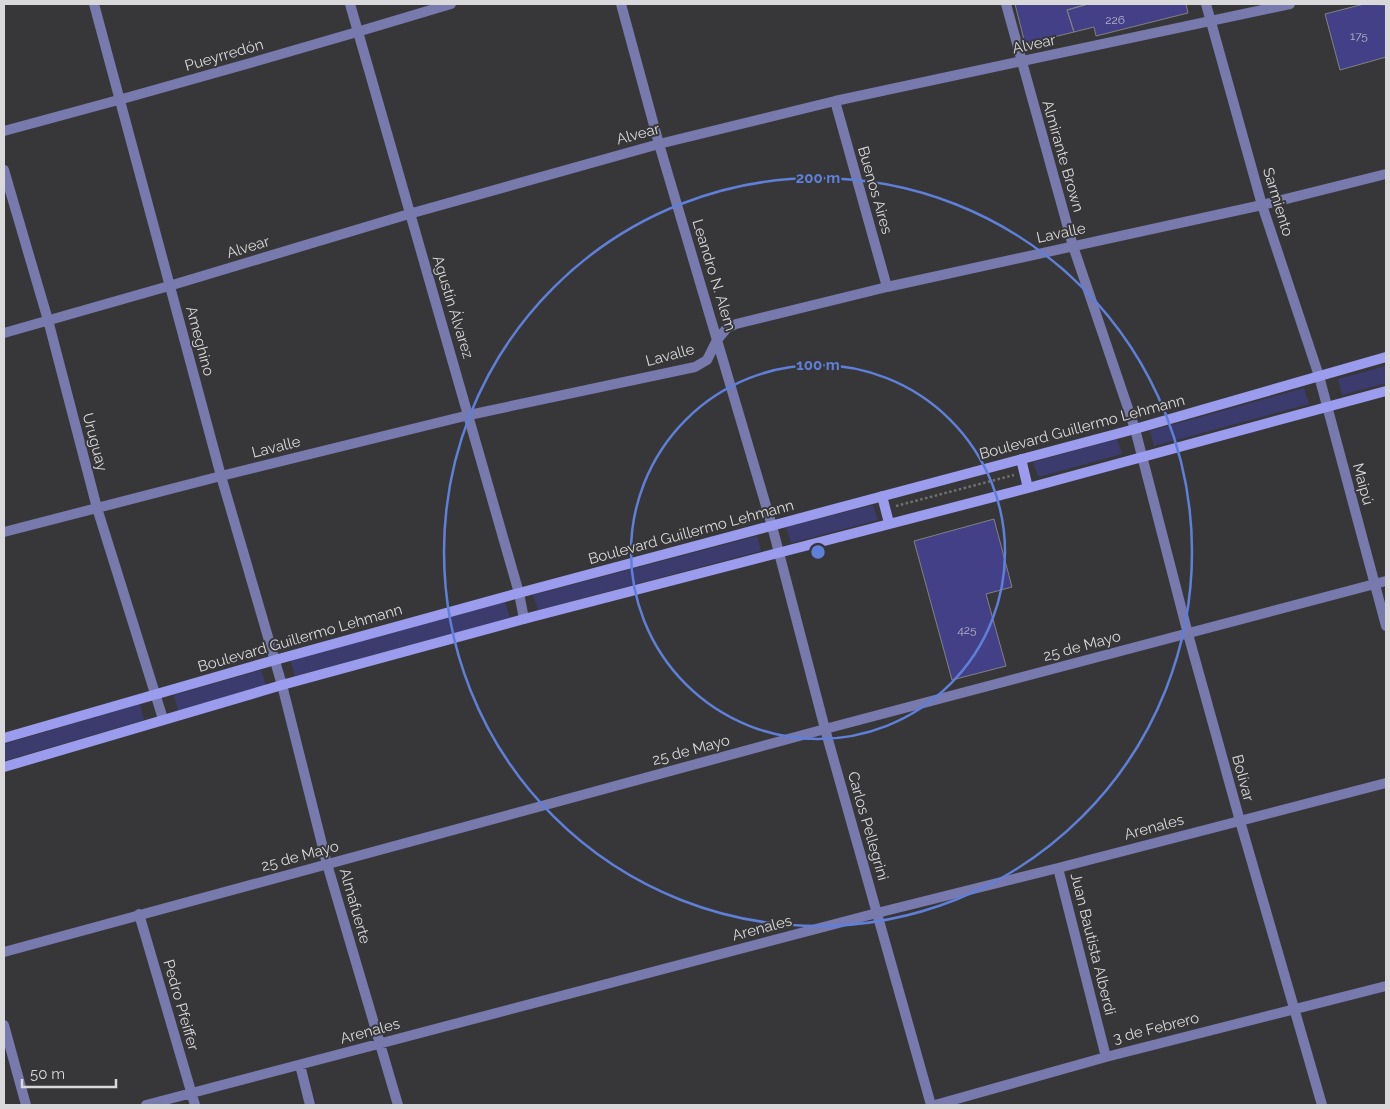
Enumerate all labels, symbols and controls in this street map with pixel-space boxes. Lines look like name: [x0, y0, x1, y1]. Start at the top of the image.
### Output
house number: 226: [1105, 13, 1125, 27]
house number: 175: [1350, 29, 1368, 43]
street label: Alvear: [1011, 30, 1058, 57]
street label: Pueyrredón: [183, 35, 265, 75]
street label: Almirante Brown: [1038, 98, 1088, 214]
street label: Alvear: [614, 119, 662, 148]
street label: Buenos Aires: [854, 144, 896, 236]
street label: Sarmiento: [1259, 165, 1297, 239]
text: 200 m: [796, 169, 840, 187]
street label: Leandro N. Alem: [688, 217, 740, 333]
street label: Lavalle: [1035, 219, 1087, 247]
street label: Alvear: [224, 232, 272, 262]
street label: Agustín Álvarez: [429, 253, 477, 361]
street label: Ameghino: [182, 304, 218, 378]
street label: Lavalle: [644, 340, 696, 370]
text: 100 m: [796, 356, 840, 374]
street label: Boulevard Guillermo Lehmann: [977, 391, 1187, 463]
street label: Uruguay: [79, 411, 111, 473]
street label: Lavalle: [250, 432, 302, 462]
street label: Maipú: [1349, 461, 1377, 507]
street label: Boulevard Guillermo Lehmann: [586, 496, 796, 568]
centre of rings: [809, 543, 827, 561]
street label: Boulevard Guillermo Lehmann: [196, 600, 404, 676]
house number: 425: [957, 623, 977, 637]
street label: 25 de Mayo: [1041, 627, 1123, 665]
street label: 25 de Mayo: [650, 731, 732, 769]
street label: Bolívar: [1228, 753, 1258, 804]
street label: Carlos Pellegrini: [844, 769, 892, 883]
street label: Arenales: [1122, 810, 1186, 844]
street label: 25 de Mayo: [259, 837, 341, 875]
street label: Almafuerte: [336, 866, 374, 946]
street label: Juan Bautista Alberdi: [1067, 871, 1119, 1017]
street label: Arenales: [730, 911, 794, 945]
street label: Pedro Pfeiffer: [159, 957, 203, 1053]
street label: 3 de Febrero: [1111, 1009, 1201, 1047]
street label: Arenales: [338, 1014, 402, 1048]
scale bar: [22, 1056, 116, 1088]
text: 50 m: [30, 1065, 65, 1083]

